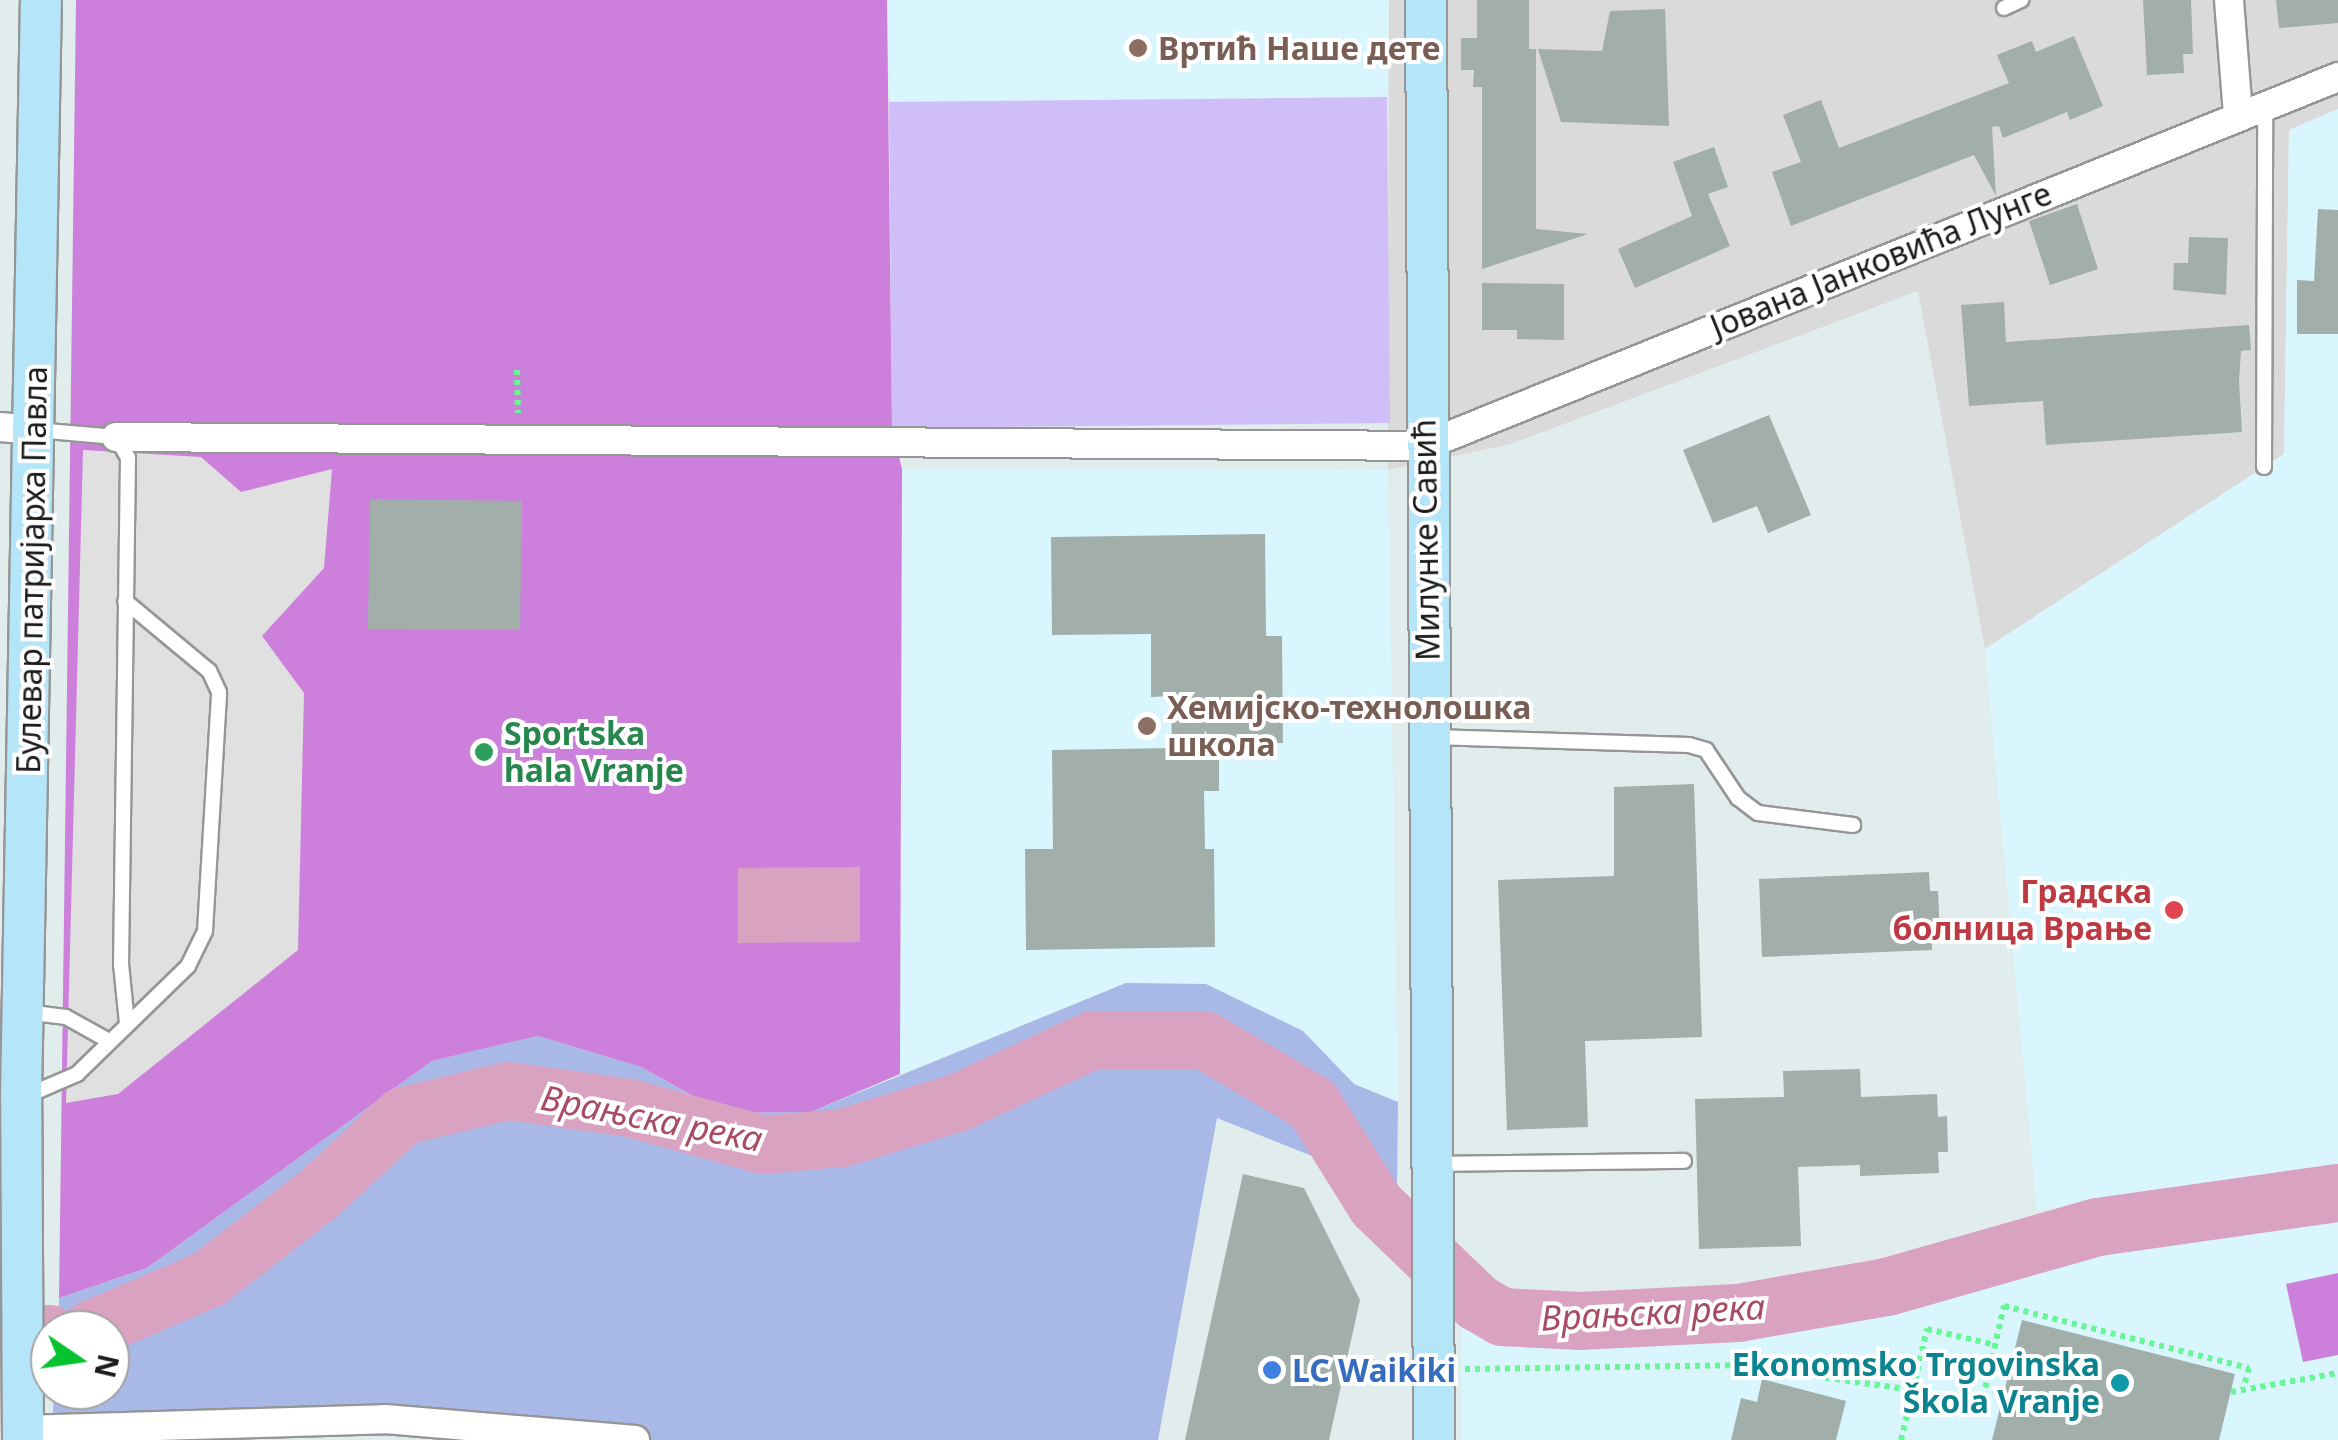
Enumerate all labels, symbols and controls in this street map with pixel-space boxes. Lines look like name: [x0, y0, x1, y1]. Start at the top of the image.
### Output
place label: Вртић Наше дете: [1158, 29, 1441, 67]
marker: Вртић Наше дете: [1127, 37, 1149, 59]
street label: Јована Јанковића Лунге: [1705, 174, 2057, 346]
street label: Булевар патријарха Павла: [9, 366, 55, 774]
street label: Милунке Савић: [1405, 419, 1447, 661]
place label: Хемијско-технолошка школа: [1167, 689, 1531, 764]
place label: Sportska hala Vranje: [504, 715, 684, 790]
marker: Хемијско-технолошка школа: [1136, 715, 1158, 737]
marker: Sportska hala Vranje: [473, 741, 495, 763]
place label: Градска болница Врање: [1893, 873, 2152, 948]
marker: Градска болница Врање: [2161, 897, 2187, 923]
water label: Врањска река: [538, 1076, 766, 1160]
water label: Врањска река: [1540, 1285, 1766, 1339]
north arrow: [30, 1310, 130, 1410]
place label: Ekonomsko Trgovinska Škola Vranje: [1732, 1346, 2100, 1421]
text: N: [86, 1351, 128, 1382]
place label: LC Waikiki: [1292, 1351, 1456, 1389]
marker: LC Waikiki: [1261, 1359, 1283, 1381]
marker: Ekonomsko Trgovinska Škola Vranje: [2109, 1372, 2131, 1394]

